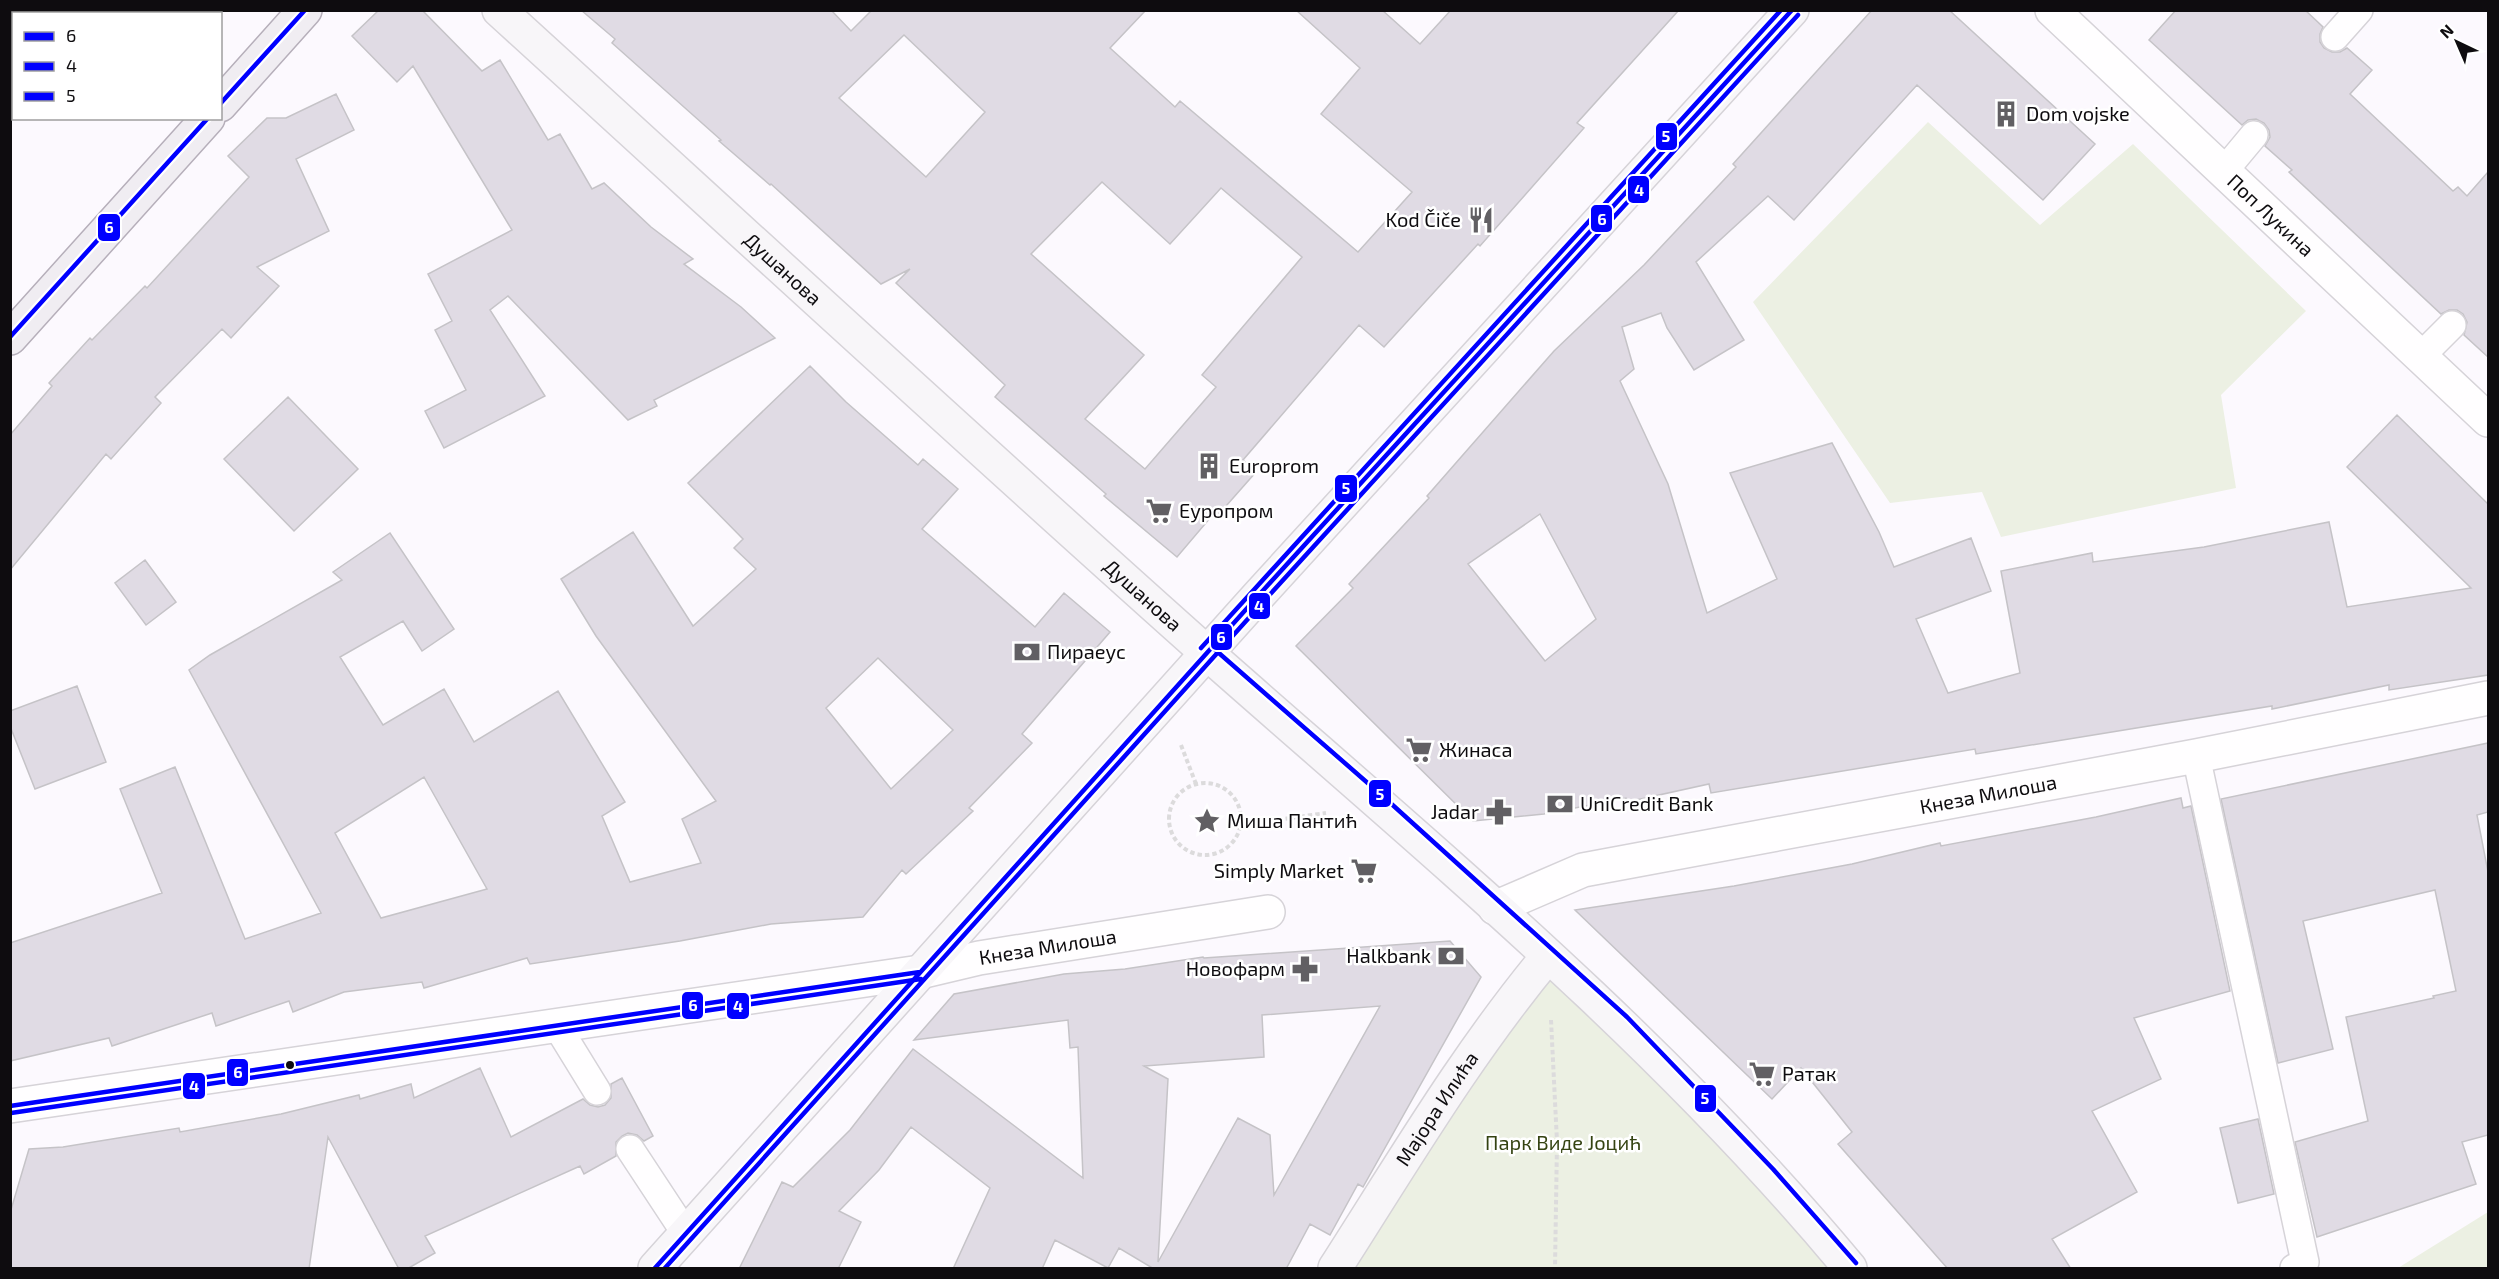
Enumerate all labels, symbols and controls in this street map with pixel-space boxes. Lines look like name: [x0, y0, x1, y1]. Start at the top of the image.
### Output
legend: [12, 12, 222, 120]
north arrow: [2427, 12, 2487, 72]
text: N: [2435, 20, 2457, 42]
text: 6: [66, 24, 76, 46]
text: 4: [66, 54, 77, 76]
text: 5: [66, 84, 76, 106]
building icon: Dom vojske: [1991, 99, 2021, 129]
place label: Dom vojske: [2026, 101, 2130, 125]
line badge: 5: [1655, 122, 1678, 151]
text: 5: [1662, 126, 1671, 145]
street label: Поп Лукина: [2223, 168, 2319, 261]
line badge: 4: [1627, 175, 1650, 204]
text: 4: [1634, 180, 1644, 199]
line badge: 6: [1590, 204, 1613, 233]
restaurant icon: Kod Čiče: [1466, 205, 1496, 235]
place label: Kod Čiče: [1385, 207, 1461, 231]
text: 6: [1597, 209, 1607, 228]
line badge: 6: [97, 213, 121, 242]
text: 6: [104, 217, 114, 236]
street label: Душанова: [739, 227, 827, 310]
building icon: Europrom: [1194, 451, 1224, 481]
place label: Europrom: [1229, 453, 1319, 477]
line badge: 5: [1334, 474, 1358, 503]
text: 5: [1342, 478, 1351, 497]
supermarket icon: Еуропром: [1144, 496, 1174, 526]
place label: Еуропром: [1179, 498, 1273, 523]
street label: Душанова: [1099, 553, 1187, 636]
line badge: 4: [1248, 592, 1271, 620]
text: 4: [1254, 596, 1264, 615]
line badge: 6: [1210, 623, 1233, 651]
text: 6: [1216, 627, 1226, 646]
bank icon: Пираеус: [1012, 637, 1042, 667]
place label: Пираеус: [1047, 639, 1126, 664]
supermarket icon: Жинаса: [1404, 735, 1434, 765]
place label: Жинаса: [1439, 737, 1512, 761]
street label: Кнеза Милоша: [1917, 769, 2059, 818]
line badge: 5: [1368, 779, 1392, 808]
text: 5: [1376, 784, 1385, 803]
bank icon: UniCredit Bank: [1545, 789, 1575, 819]
place label: UniCredit Bank: [1580, 791, 1713, 815]
pharmacy icon: Jadar: [1484, 797, 1514, 827]
place label: Jadar: [1431, 799, 1479, 823]
place icon: Миша Пантић: [1192, 806, 1222, 836]
place label: Миша Пантић: [1227, 808, 1357, 832]
supermarket icon: Simply Market: [1349, 856, 1379, 886]
place label: Simply Market: [1214, 858, 1344, 882]
street label: Кнеза Милоша: [977, 923, 1118, 969]
bank icon: Halkbank: [1436, 941, 1466, 971]
place label: Halkbank: [1346, 943, 1431, 967]
pharmacy icon: Новофарм: [1290, 954, 1320, 984]
place label: Новофарм: [1186, 956, 1285, 980]
line badge: 6: [681, 991, 704, 1020]
line badge: 4: [726, 992, 750, 1020]
text: 6: [688, 995, 698, 1014]
text: 4: [733, 996, 743, 1015]
street label: Мајора Илића: [1390, 1047, 1483, 1170]
line badge: 6: [226, 1058, 249, 1087]
unlabelled marker: [284, 1059, 296, 1071]
supermarket icon: Ратак: [1747, 1059, 1777, 1089]
place label: Ратак: [1782, 1061, 1837, 1085]
text: 6: [233, 1062, 243, 1081]
line badge: 4: [182, 1072, 206, 1100]
text: 4: [189, 1076, 199, 1095]
line badge: 5: [1694, 1084, 1717, 1113]
text: 5: [1701, 1088, 1710, 1107]
park label: Парк Виде Јоцић: [1485, 1130, 1641, 1154]

